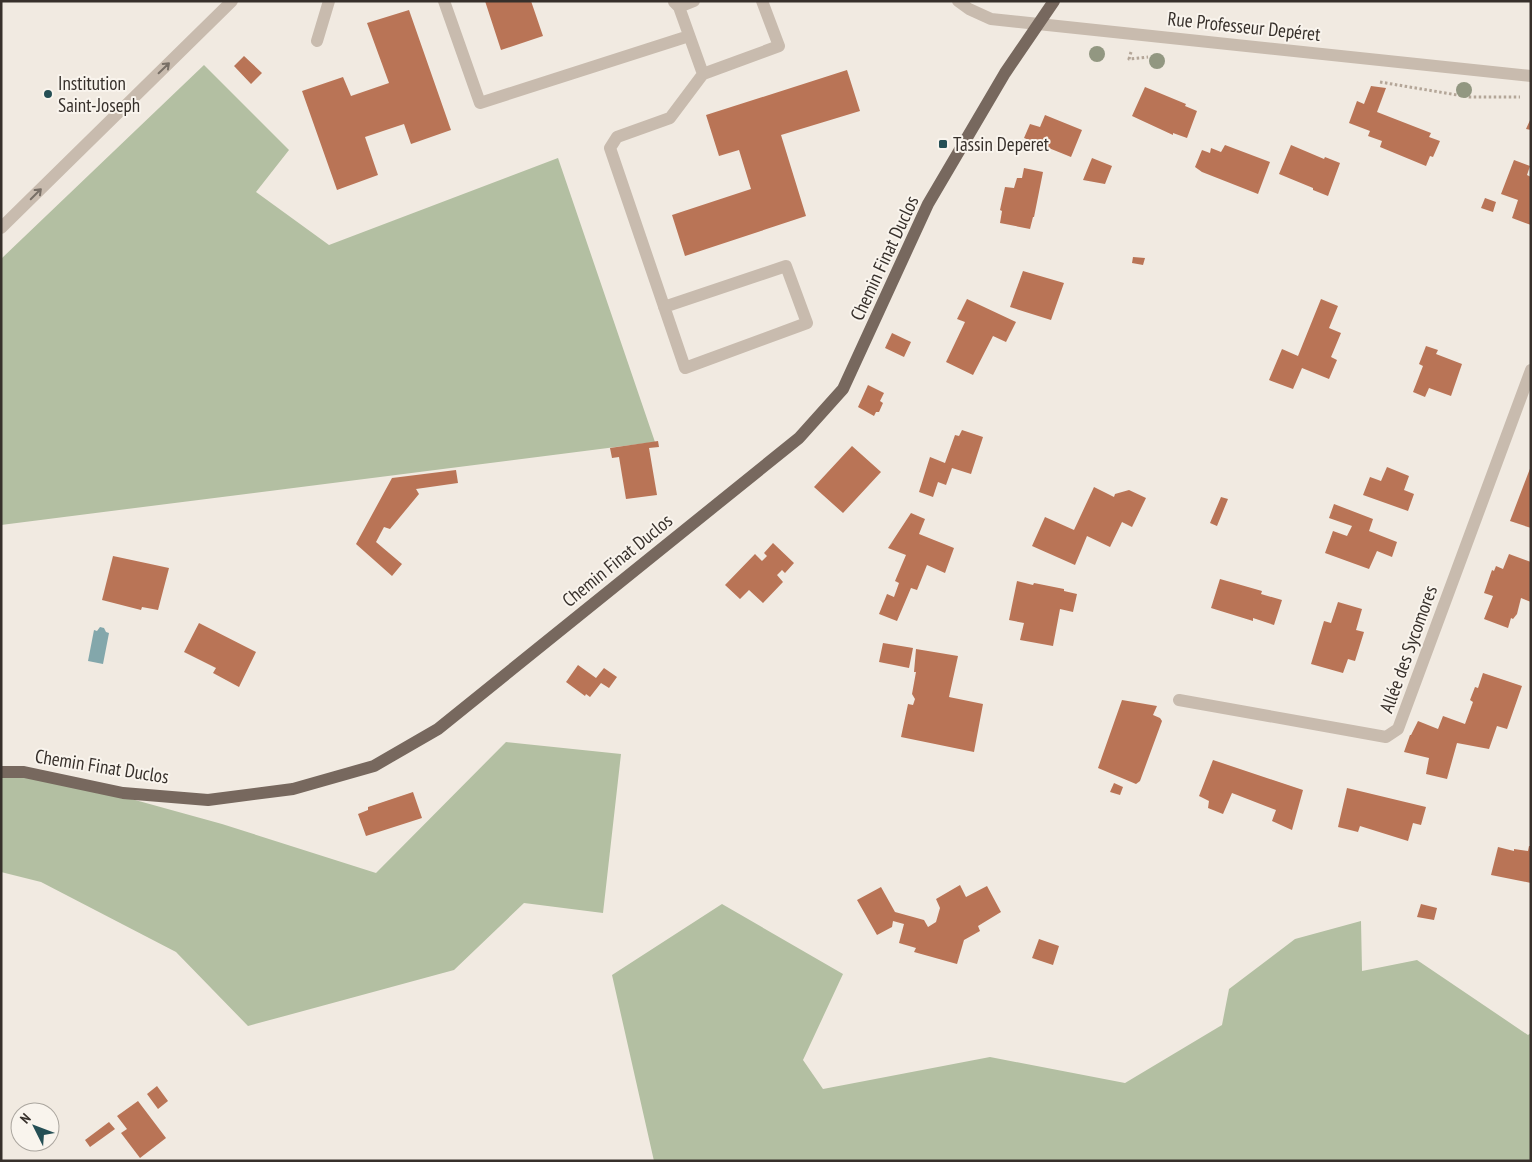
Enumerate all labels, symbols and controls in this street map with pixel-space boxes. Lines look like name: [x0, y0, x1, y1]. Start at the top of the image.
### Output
street label: Rue Professeur Depéret: [1166, 6, 1322, 46]
one-way arrow: [158, 62, 171, 74]
place label: Institution Saint-Joseph: [58, 71, 140, 117]
marker: Institution Saint-Joseph: [42, 88, 54, 100]
place label: Tassin Deperet: [953, 132, 1050, 156]
marker: Tassin Deperet: [937, 138, 949, 150]
one-way arrow: [30, 188, 42, 200]
street label: Chemin Finat Duclos: [845, 192, 923, 324]
street label: Chemin Finat Duclos: [557, 508, 677, 612]
street label: Allée des Sycomores: [1374, 582, 1442, 716]
street label: Chemin Finat Duclos: [33, 744, 171, 788]
north arrow: [10, 1102, 60, 1152]
text: N: [16, 1109, 35, 1127]

